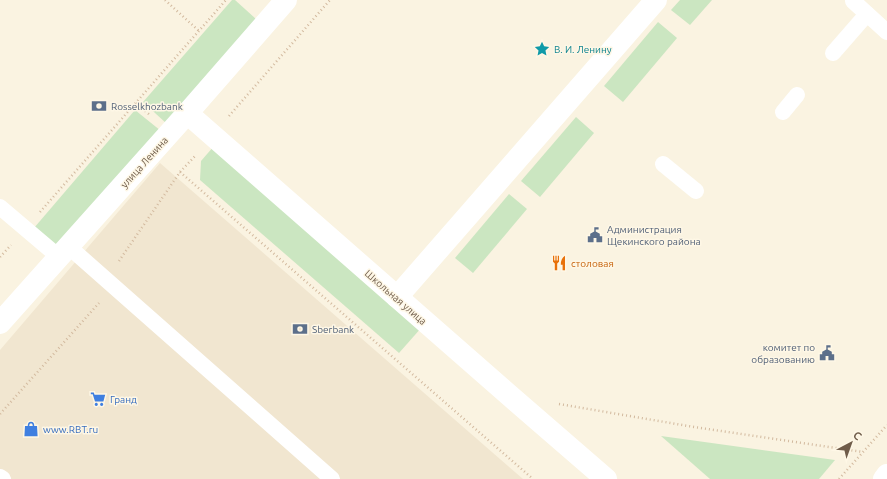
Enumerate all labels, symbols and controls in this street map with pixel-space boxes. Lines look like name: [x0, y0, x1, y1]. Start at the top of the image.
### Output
place icon: В. И. Ленину: [533, 40, 551, 58]
place label: В. И. Ленину: [554, 44, 612, 55]
bank icon: Rosselkhozbank: [90, 97, 108, 115]
place label: Rosselkhozbank: [111, 101, 183, 112]
street label: улица Ленина: [119, 135, 170, 190]
place label: Администрация Щекинского района: [607, 224, 701, 247]
public building icon: Администрация Щекинского района: [586, 226, 604, 244]
restaurant icon: столовая: [550, 254, 568, 272]
place label: столовая: [571, 258, 614, 269]
street label: Школьная улица: [363, 268, 429, 327]
bank icon: Sberbank: [291, 320, 309, 338]
place label: Sberbank: [312, 324, 354, 335]
place label: комитет по образованию: [751, 342, 815, 365]
public building icon: комитет по образованию: [818, 344, 836, 362]
supermarket icon: Гранд: [89, 390, 107, 408]
place label: Гранд: [110, 394, 137, 405]
shop icon: www.RBT.ru: [22, 420, 40, 438]
north arrow: [831, 423, 871, 463]
place label: www.RBT.ru: [43, 424, 98, 435]
text: С: [851, 429, 864, 442]

